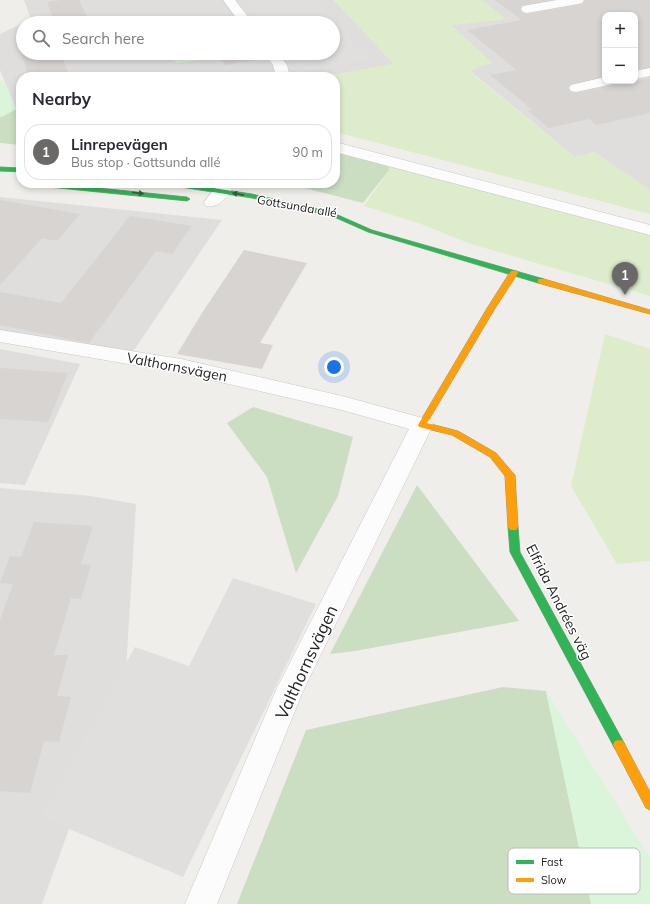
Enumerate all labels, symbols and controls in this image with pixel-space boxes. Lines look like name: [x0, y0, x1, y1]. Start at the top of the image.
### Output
map controls: [602, 12, 638, 84]
button: +: [602, 12, 638, 48]
search box: [16, 16, 340, 60]
icon: search: [30, 27, 52, 49]
text: Search here: [62, 29, 144, 48]
button: −: [602, 48, 638, 84]
text: Nearby: [32, 88, 91, 109]
text: Linrepevägen: [71, 135, 168, 154]
text: 1: [42, 144, 50, 160]
text: 90 m: [293, 144, 323, 160]
text: Bus stop · Gottsunda allé: [71, 154, 220, 170]
one-way arrow: [132, 190, 144, 197]
one-way arrow: [232, 191, 244, 197]
street label: Gottsunda allé: [256, 192, 338, 220]
pin: 1: [612, 262, 638, 295]
street label: Valthornsvägen: [125, 348, 229, 386]
your location: [324, 357, 344, 377]
street label: Elfrida Andrées väg: [522, 541, 596, 663]
street label: Valthornsvägen: [270, 601, 342, 723]
legend: [508, 848, 640, 894]
text: Fast: [541, 855, 563, 869]
text: Slow: [541, 873, 567, 887]

